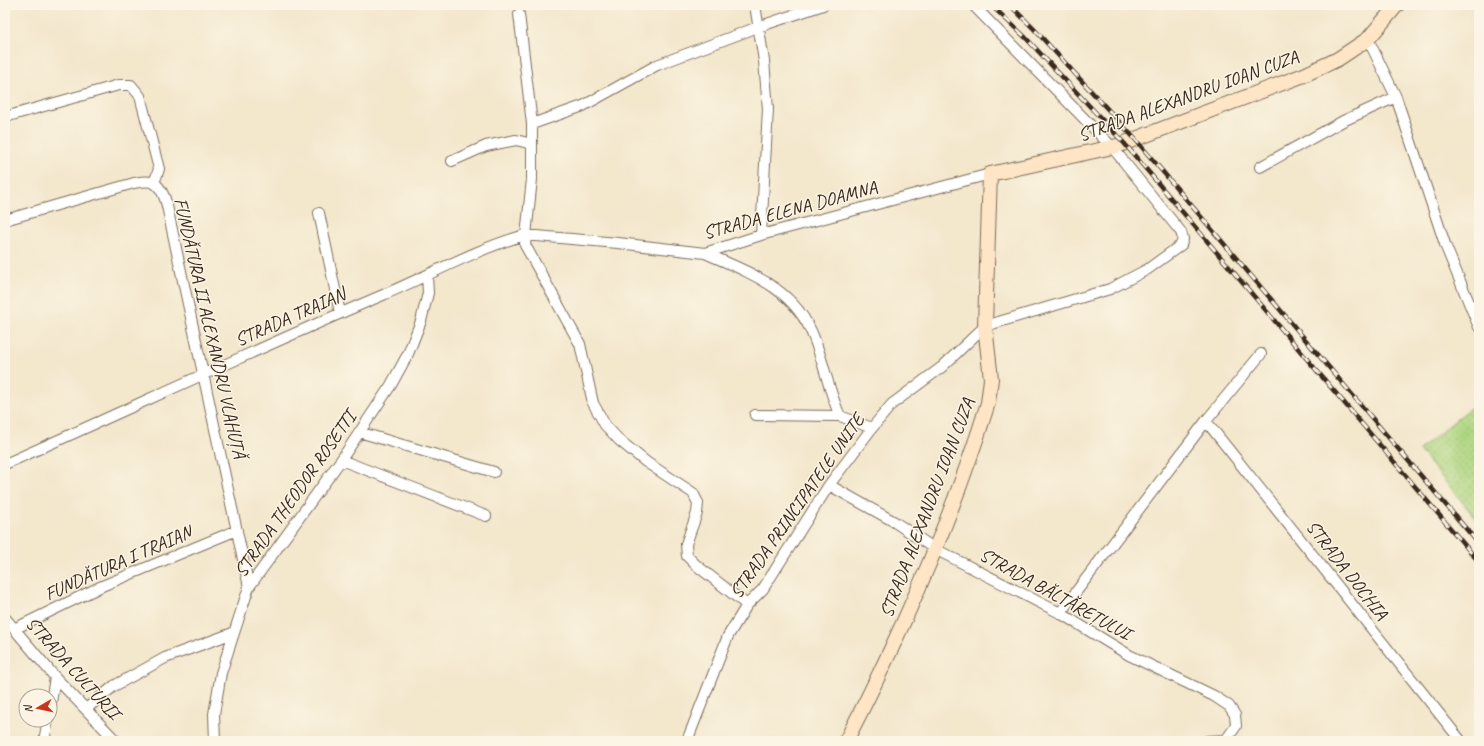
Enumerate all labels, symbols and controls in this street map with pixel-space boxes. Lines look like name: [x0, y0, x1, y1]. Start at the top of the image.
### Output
street label: STRADA ALEXANDRU IOAN CUZA: [1074, 45, 1302, 147]
street label: STRADA ELENA DOAMNA: [701, 175, 880, 245]
street label: FUNDĂTURA II ALEXANDRU VLAHUȚĂ: [168, 196, 252, 464]
street label: STRADA TRAIAN: [231, 281, 351, 352]
street label: STRADA ALEXANDRU IOAN CUZA: [874, 395, 980, 621]
street label: STRADA THEODOR ROSETTI: [229, 403, 364, 582]
street label: STRADA PRINCIPATELE UNITE: [724, 407, 872, 603]
street label: STRADA DOCHIA: [1301, 515, 1394, 625]
street label: FUNDĂTURA I TRAIAN: [41, 519, 198, 606]
street label: STRADA BĂLTĂREȚULUI: [975, 543, 1139, 648]
street label: STRADA CULTURII: [21, 612, 128, 728]
north arrow: [18, 688, 58, 728]
text: N: [20, 703, 36, 714]

